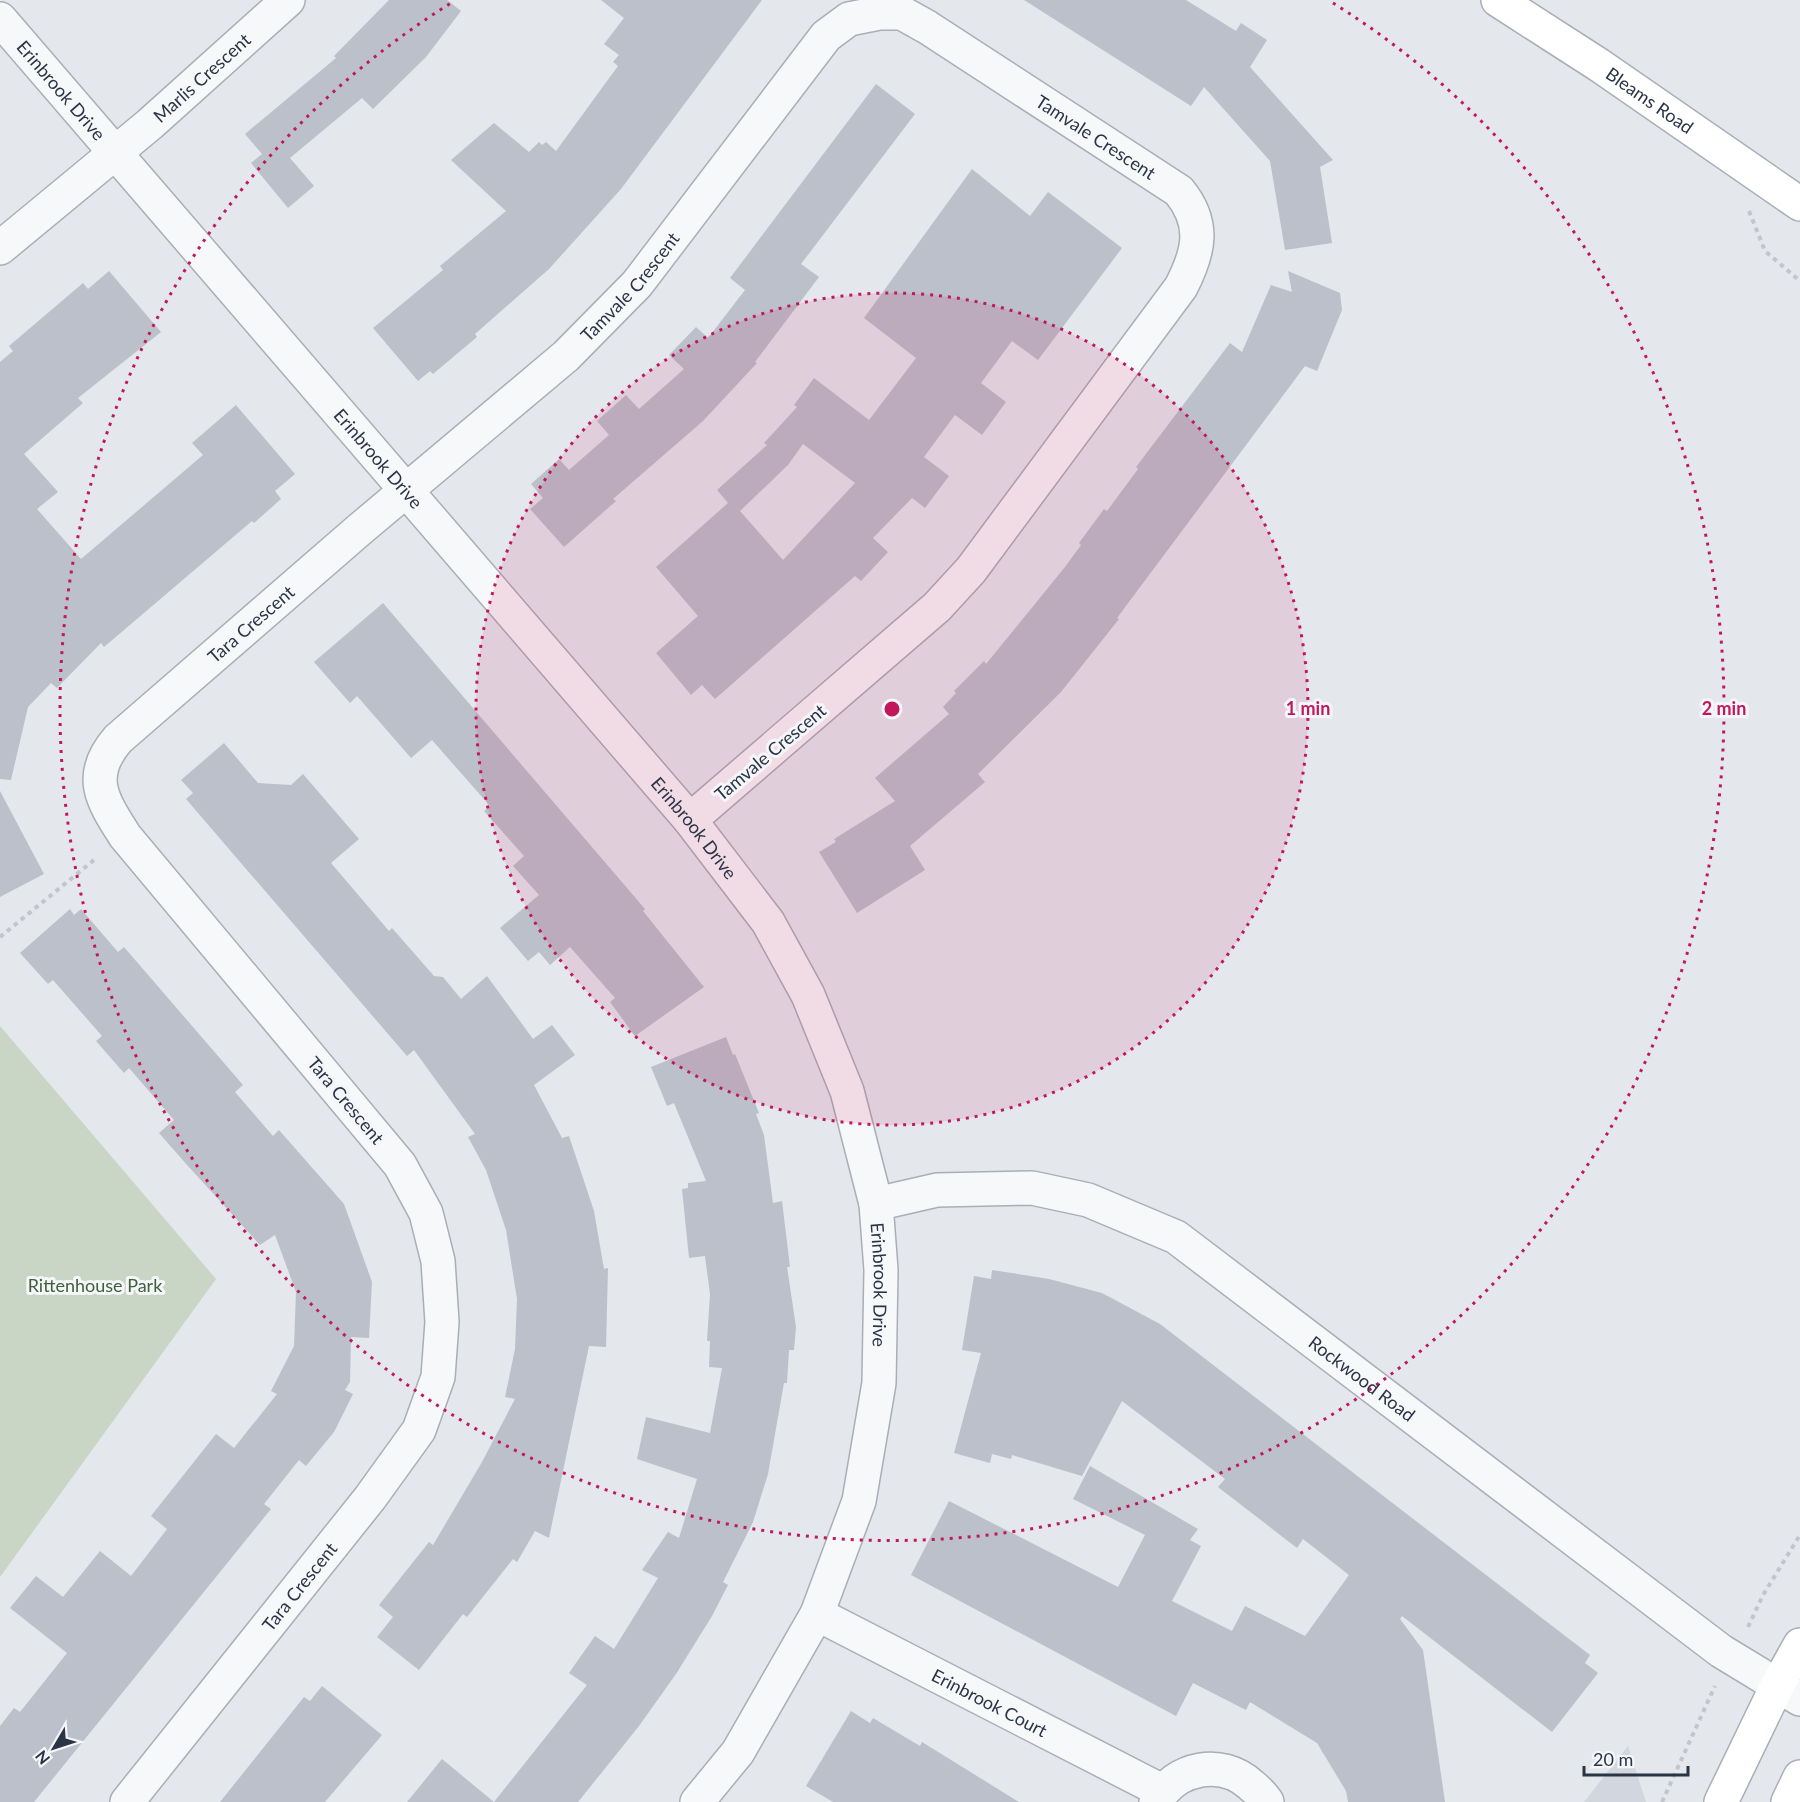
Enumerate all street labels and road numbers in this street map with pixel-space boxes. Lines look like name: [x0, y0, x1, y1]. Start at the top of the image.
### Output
street label: Marlis Crescent: [149, 28, 255, 127]
street label: Erinbrook Drive: [12, 36, 110, 145]
street label: Bleams Road: [1602, 62, 1698, 138]
street label: Tamvale Crescent: [1032, 90, 1160, 184]
street label: Tamvale Crescent: [576, 227, 684, 346]
street label: Erinbrook Drive: [330, 404, 428, 513]
street label: Tara Crescent: [203, 580, 299, 667]
street label: Tamvale Crescent: [710, 699, 830, 805]
street label: Erinbrook Drive: [647, 772, 742, 883]
street label: Tara Crescent: [303, 1052, 389, 1149]
street label: Erinbrook Drive: [866, 1222, 892, 1347]
street label: Rockwood Road: [1305, 1331, 1420, 1426]
street label: Tara Crescent: [257, 1537, 342, 1635]
street label: Erinbrook Court: [928, 1664, 1051, 1742]

